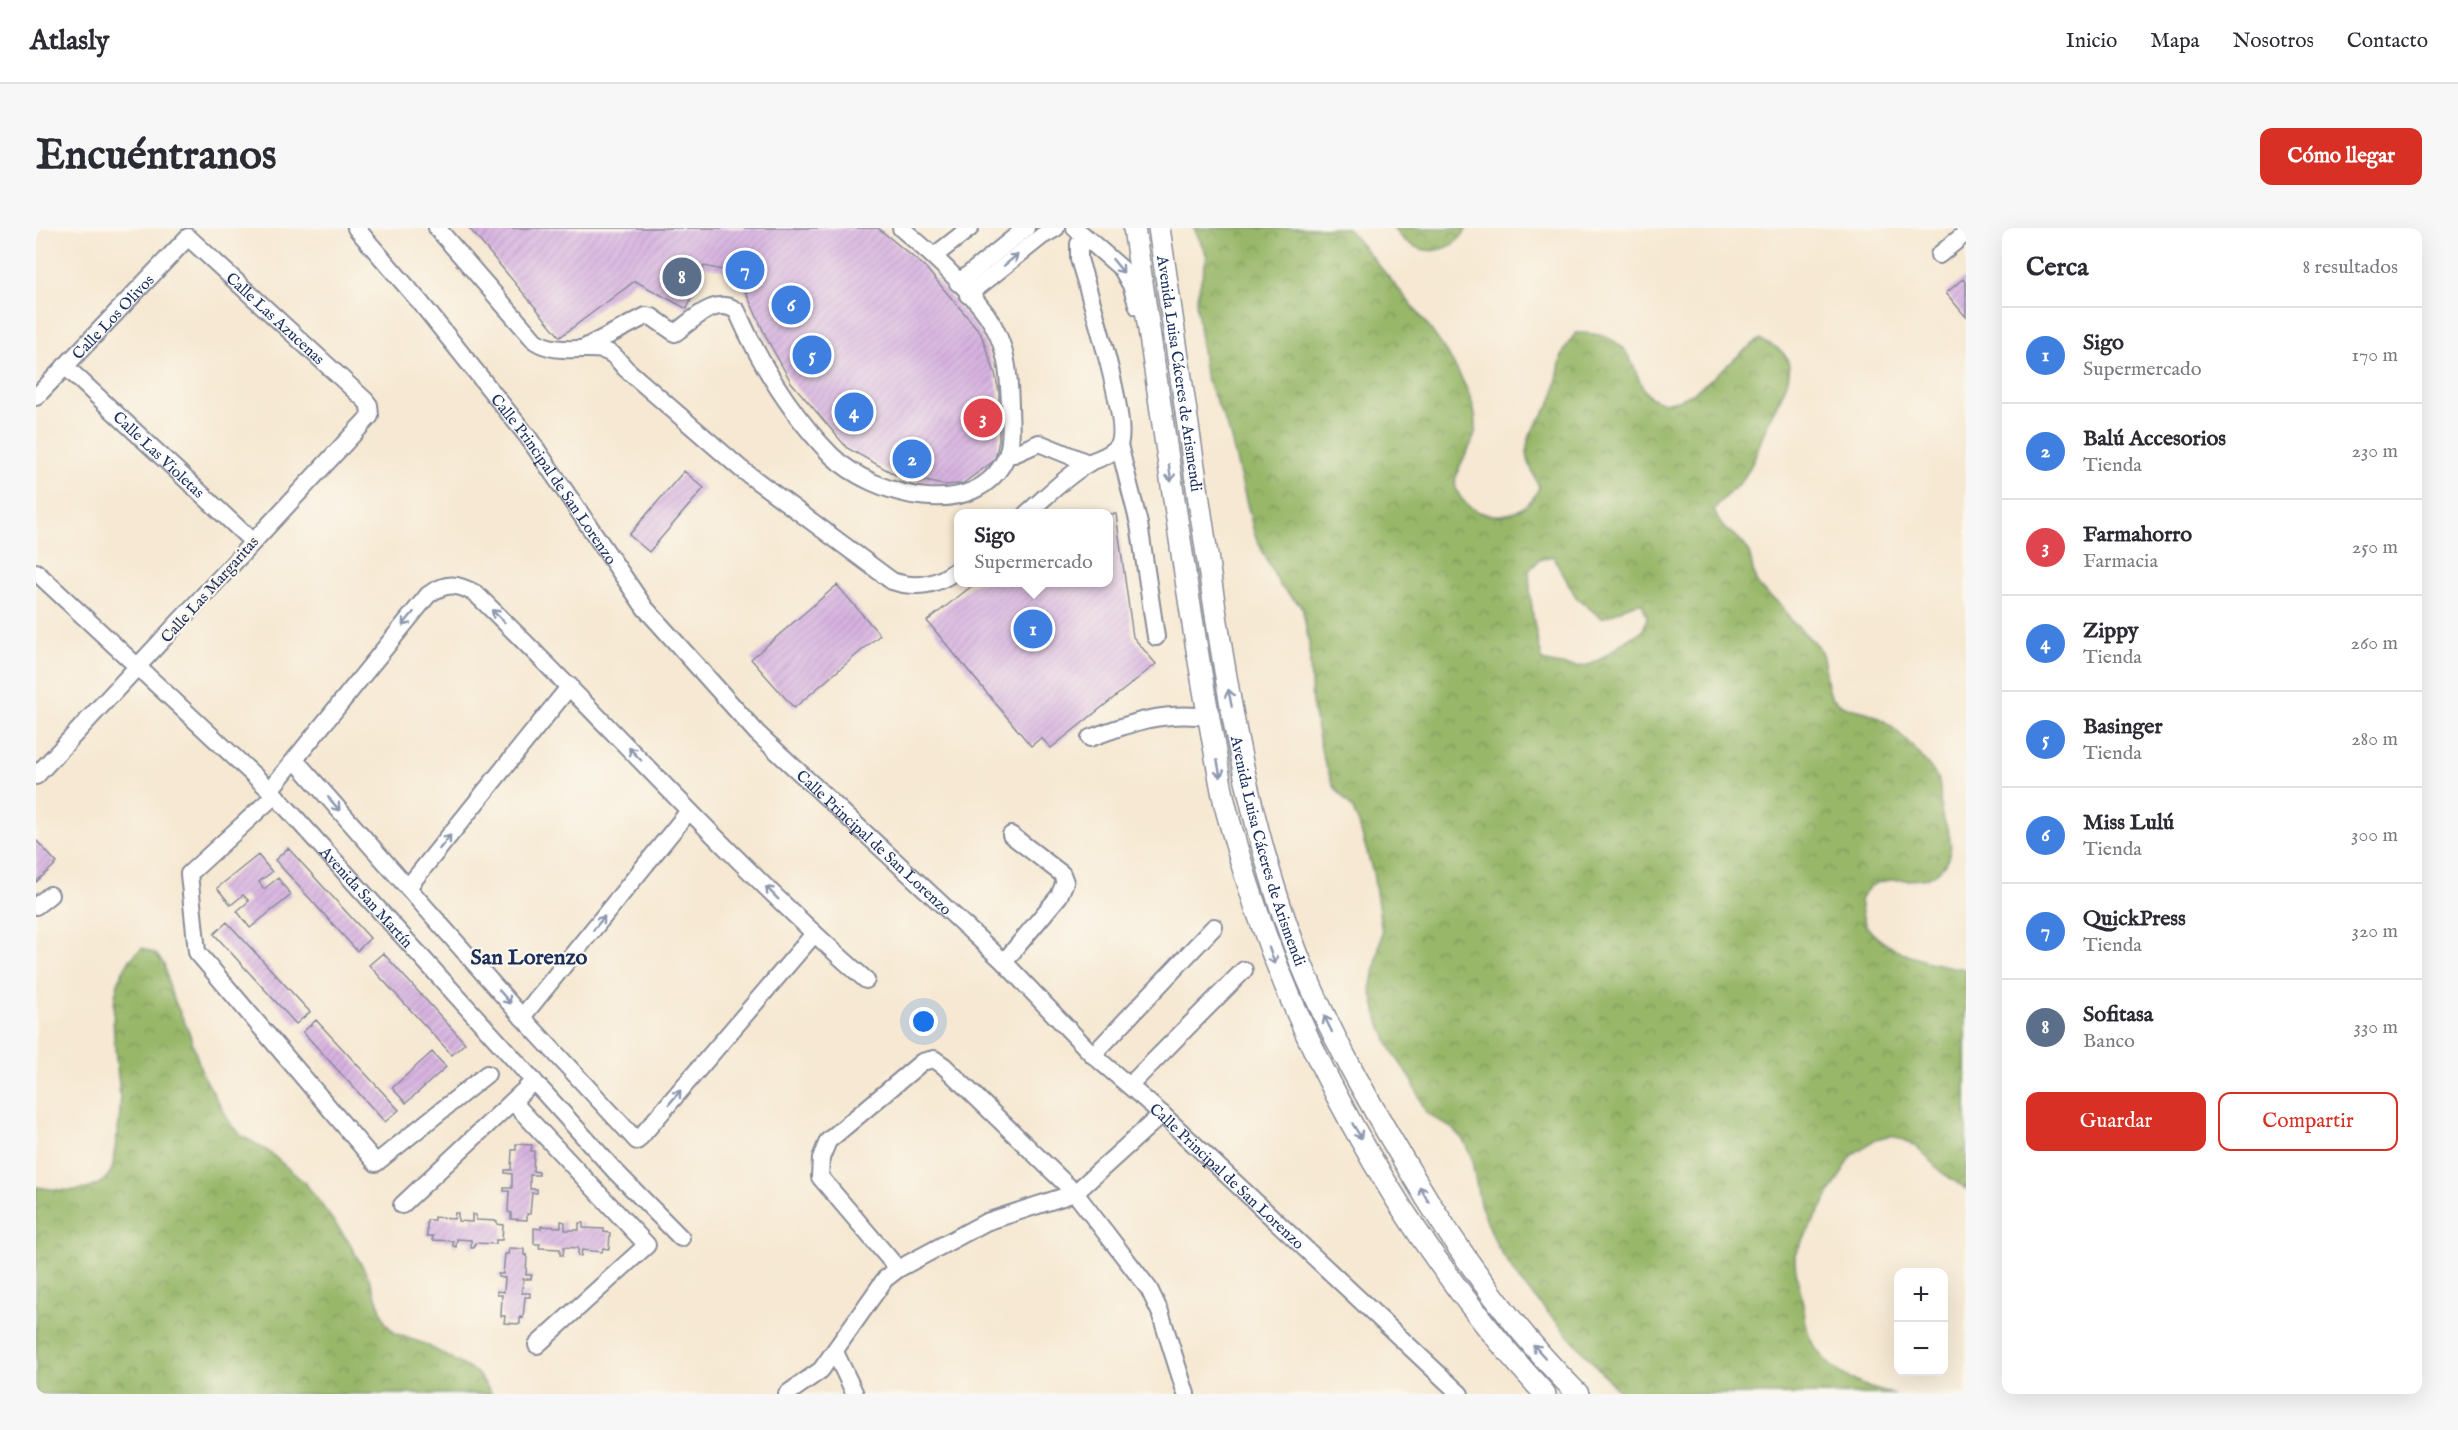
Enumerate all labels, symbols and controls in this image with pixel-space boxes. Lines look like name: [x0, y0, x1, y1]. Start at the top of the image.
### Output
text: Atlasly: [30, 24, 109, 59]
text: Inicio: [2066, 28, 2117, 55]
text: Mapa: [2150, 28, 2200, 55]
text: Nosotros: [2233, 28, 2314, 55]
text: Contacto: [2347, 28, 2428, 55]
button: Cómo llegar: [2260, 128, 2422, 185]
text: Encuéntranos: [36, 130, 277, 183]
pin: 7: [726, 248, 764, 292]
text: Cerca: [2026, 251, 2088, 284]
street label: Avenida Luisa Cáceres de Arismendi: [1151, 253, 1206, 493]
pin: 8: [662, 254, 702, 300]
one-way arrow: [1003, 254, 1019, 267]
text: 8 resultados: [2302, 255, 2398, 280]
one-way arrow: [1112, 258, 1125, 274]
street label: Calle Las Azucenas: [221, 269, 328, 370]
street label: Calle Los Olivos: [69, 271, 159, 365]
pin: 6: [772, 282, 810, 328]
text: Sigo: [2083, 329, 2124, 357]
pin: 5: [792, 332, 832, 378]
text: 1: [2042, 343, 2049, 368]
text: 170 m: [2352, 343, 2398, 368]
text: Supermercado: [2083, 357, 2202, 382]
street label: Calle Principal de San Lorenzo: [485, 390, 620, 569]
pin: 4: [834, 390, 874, 435]
pin: 3: [964, 396, 1002, 441]
street label: Calle Las Violetas: [108, 408, 208, 504]
text: Balú Accesorios: [2083, 425, 2226, 453]
pin: 2: [892, 436, 932, 482]
text: 2: [2041, 439, 2050, 464]
text: 230 m: [2352, 439, 2398, 464]
text: Tienda: [2083, 453, 2142, 478]
one-way arrow: [1164, 462, 1175, 482]
popup: [954, 509, 1113, 587]
text: Farmahorro: [2083, 521, 2192, 549]
text: Sigo: [974, 522, 1015, 550]
street label: Calle Las Margaritas: [157, 533, 264, 648]
text: 3: [2042, 535, 2049, 560]
text: 250 m: [2352, 535, 2398, 560]
text: Farmacia: [2083, 549, 2158, 574]
text: Supermercado: [974, 550, 1093, 575]
pin: 1: [1014, 606, 1052, 652]
one-way arrow: [490, 609, 505, 623]
one-way arrow: [402, 611, 415, 627]
text: Zippy: [2083, 617, 2139, 645]
text: 4: [2041, 631, 2050, 656]
text: 260 m: [2351, 631, 2398, 656]
text: Tienda: [2083, 645, 2142, 670]
one-way arrow: [1224, 689, 1235, 708]
text: Basinger: [2083, 713, 2163, 741]
text: 5: [2042, 727, 2049, 752]
text: 280 m: [2351, 727, 2398, 752]
street label: Avenida Luisa Cáceres de Arismendi: [1225, 733, 1309, 969]
text: Tienda: [2083, 741, 2142, 766]
one-way arrow: [628, 747, 643, 762]
one-way arrow: [1214, 759, 1225, 778]
street label: Calle Principal de San Lorenzo: [791, 766, 955, 921]
one-way arrow: [327, 796, 341, 811]
text: Miss Lulú: [2083, 809, 2174, 837]
text: 6: [2041, 823, 2050, 848]
text: 300 m: [2351, 823, 2398, 848]
one-way arrow: [438, 834, 451, 850]
text: Tienda: [2083, 837, 2142, 862]
street label: Avenida San Martín: [314, 842, 417, 953]
one-way arrow: [765, 886, 780, 901]
text: QuickPress: [2083, 905, 2186, 933]
one-way arrow: [592, 915, 605, 931]
text: 7: [2041, 919, 2050, 944]
text: 320 m: [2352, 919, 2398, 944]
text: Tienda: [2083, 933, 2142, 958]
district label: San Lorenzo: [471, 944, 588, 972]
one-way arrow: [1268, 946, 1279, 965]
one-way arrow: [498, 989, 511, 1005]
text: Sofitasa: [2083, 1001, 2153, 1029]
your location: [909, 1007, 938, 1036]
one-way arrow: [1322, 1015, 1334, 1033]
text: 8: [2042, 1015, 2049, 1040]
text: 330 m: [2353, 1015, 2398, 1040]
text: Banco: [2083, 1029, 2135, 1054]
one-way arrow: [668, 1090, 682, 1105]
button: Guardar: [2026, 1092, 2206, 1151]
button: Compartir: [2218, 1092, 2398, 1151]
street label: Calle Principal de San Lorenzo: [1145, 1100, 1308, 1255]
one-way arrow: [1352, 1122, 1364, 1139]
one-way arrow: [1417, 1186, 1429, 1203]
map controls: [1894, 1268, 1948, 1376]
button: +: [1894, 1268, 1948, 1322]
button: −: [1894, 1322, 1948, 1376]
one-way arrow: [1532, 1344, 1546, 1359]

